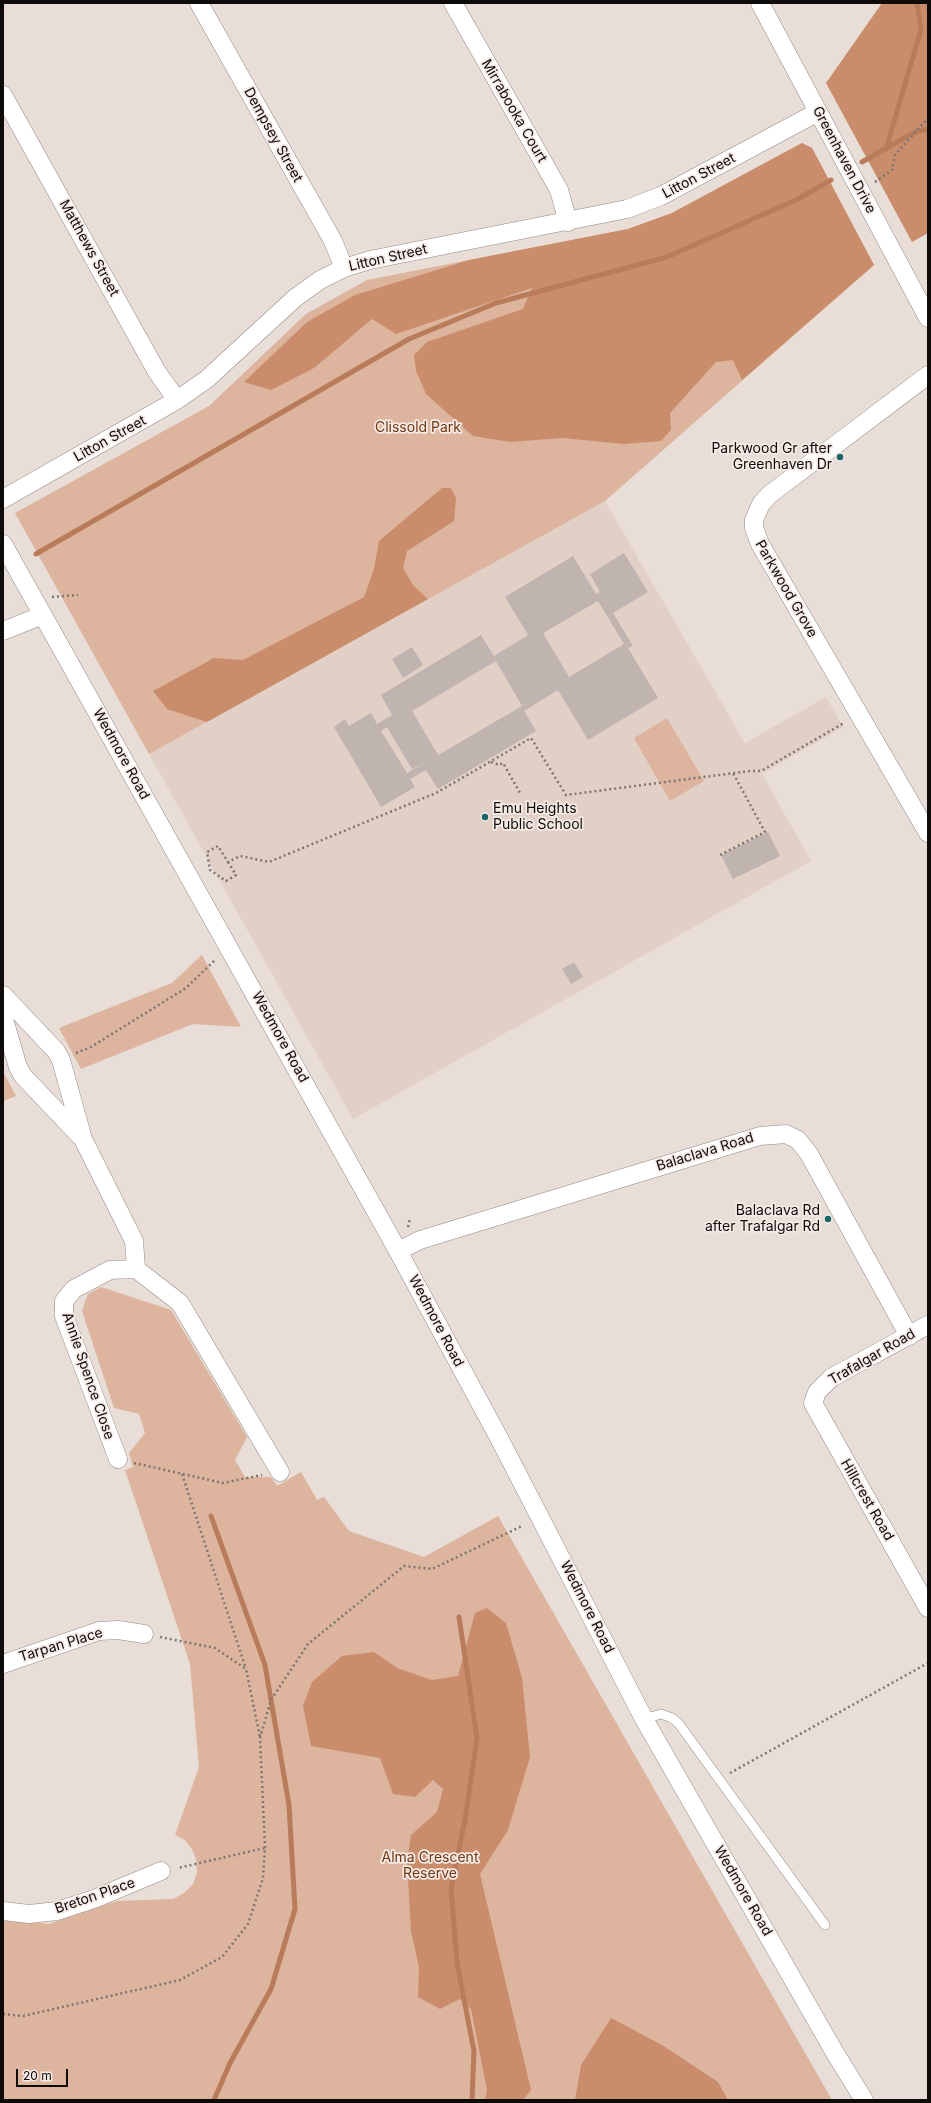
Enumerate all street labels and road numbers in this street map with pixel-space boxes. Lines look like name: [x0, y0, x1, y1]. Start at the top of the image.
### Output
street label: Mirrabooka Court: [478, 56, 550, 166]
street label: Dempsey Street: [240, 85, 306, 185]
street label: Greenhaven Drive: [809, 104, 879, 216]
street label: Litton Street: [660, 150, 738, 202]
street label: Matthews Street: [56, 197, 122, 299]
street label: Litton Street: [347, 241, 429, 275]
street label: Litton Street: [71, 412, 149, 466]
street label: Parkwood Grove: [751, 537, 821, 641]
street label: Wedmore Road: [89, 706, 153, 802]
street label: Wedmore Road: [248, 989, 312, 1085]
street label: Balaclava Road: [654, 1129, 756, 1175]
street label: Wedmore Road: [405, 1272, 467, 1370]
street label: Annie Spence Close: [58, 1310, 118, 1442]
street label: Trafalgar Road: [826, 1325, 918, 1389]
street label: Hillcrest Road: [837, 1456, 897, 1544]
street label: Wedmore Road: [557, 1558, 617, 1656]
street label: Tarpan Place: [17, 1624, 105, 1666]
street label: Wedmore Road: [710, 1843, 776, 1939]
street label: Breton Place: [53, 1874, 137, 1918]

